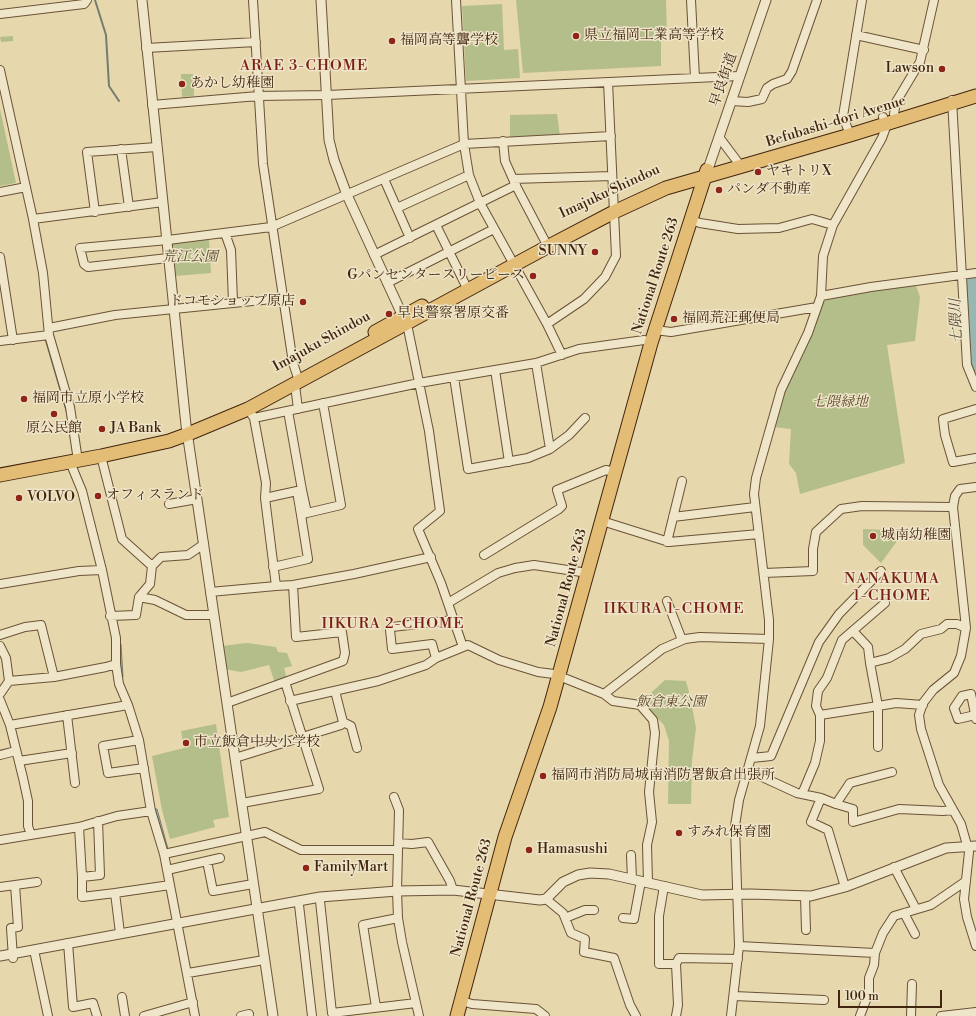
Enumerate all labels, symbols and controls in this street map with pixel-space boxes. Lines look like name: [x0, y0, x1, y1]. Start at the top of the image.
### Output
place label: 県立福岡工業高等学校: [584, 28, 724, 44]
marker: 県立福岡工業高等学校: [571, 31, 581, 41]
place label: 福岡高等聾学校: [400, 33, 498, 49]
marker: 福岡高等聾学校: [387, 36, 397, 46]
street label: 早良街道: [707, 51, 741, 109]
district label: ARAE 3-CHOME: [240, 57, 368, 75]
place label: Lawson: [886, 61, 934, 77]
marker: Lawson: [937, 64, 947, 74]
place label: あかし幼稚園: [190, 76, 274, 92]
marker: あかし幼稚園: [177, 79, 187, 89]
street label: Befubashi-dori Avenue: [764, 93, 908, 151]
street label: Imajuku Shindou: [557, 161, 663, 223]
place label: ヤキトリX: [766, 164, 831, 180]
marker: ヤキトリX: [753, 167, 763, 177]
place label: パンダ不動産: [727, 182, 811, 198]
marker: パンダ不動産: [714, 185, 724, 195]
street label: National Route 263: [629, 216, 683, 336]
place label: SUNNY: [539, 244, 587, 260]
marker: SUNNY: [590, 247, 600, 257]
park label: 荒江公園: [162, 250, 218, 266]
place label: Gパンセンタースリーピース: [347, 268, 525, 284]
marker: Gパンセンタースリーピース: [528, 271, 538, 281]
place label: ドコモショップ原店: [169, 294, 295, 310]
marker: ドコモショップ原店: [298, 297, 308, 307]
water label: 七隈川: [947, 298, 967, 344]
place label: 早良警察署原交番: [397, 306, 509, 322]
street label: Imajuku Shindou: [270, 308, 374, 376]
marker: 早良警察署原交番: [384, 309, 394, 319]
place label: 福岡荒江郵便局: [682, 311, 780, 327]
marker: 福岡荒江郵便局: [669, 314, 679, 324]
place label: 福岡市立原小学校: [32, 391, 144, 407]
marker: 福岡市立原小学校: [19, 394, 29, 404]
park label: 七隈緑地: [812, 395, 868, 411]
marker: 原公民館: [49, 409, 59, 419]
place label: 原公民館: [26, 421, 82, 437]
place label: JA Bank: [110, 421, 161, 437]
marker: JA Bank: [97, 424, 107, 434]
place label: オフィスランド: [106, 488, 204, 504]
place label: VOLVO: [27, 490, 75, 506]
marker: オフィスランド: [93, 491, 103, 501]
marker: VOLVO: [14, 493, 24, 503]
street label: National Route 263: [543, 527, 591, 649]
place label: 城南幼稚園: [881, 528, 951, 544]
marker: 城南幼稚園: [868, 531, 878, 541]
district label: NANAKUMA 1-CHOME: [844, 570, 940, 605]
district label: IIKURA 1-CHOME: [604, 600, 744, 618]
district label: IIKURA 2-CHOME: [321, 615, 465, 633]
park label: 飯倉東公園: [636, 695, 706, 711]
place label: 市立飯倉中央小学校: [194, 735, 320, 751]
marker: 市立飯倉中央小学校: [181, 738, 191, 748]
place label: 福岡市消防局城南消防署飯倉出張所: [551, 768, 775, 784]
marker: 福岡市消防局城南消防署飯倉出張所: [538, 771, 548, 781]
place label: すみれ保育園: [687, 825, 771, 841]
marker: すみれ保育園: [674, 828, 684, 838]
street label: National Route 263: [448, 837, 496, 959]
place label: Hamasushi: [537, 842, 608, 858]
marker: Hamasushi: [524, 845, 534, 855]
place label: FamilyMart: [314, 860, 388, 876]
marker: FamilyMart: [301, 863, 311, 873]
scale bar: [840, 982, 944, 1008]
text: 100 m: [845, 989, 879, 1004]

